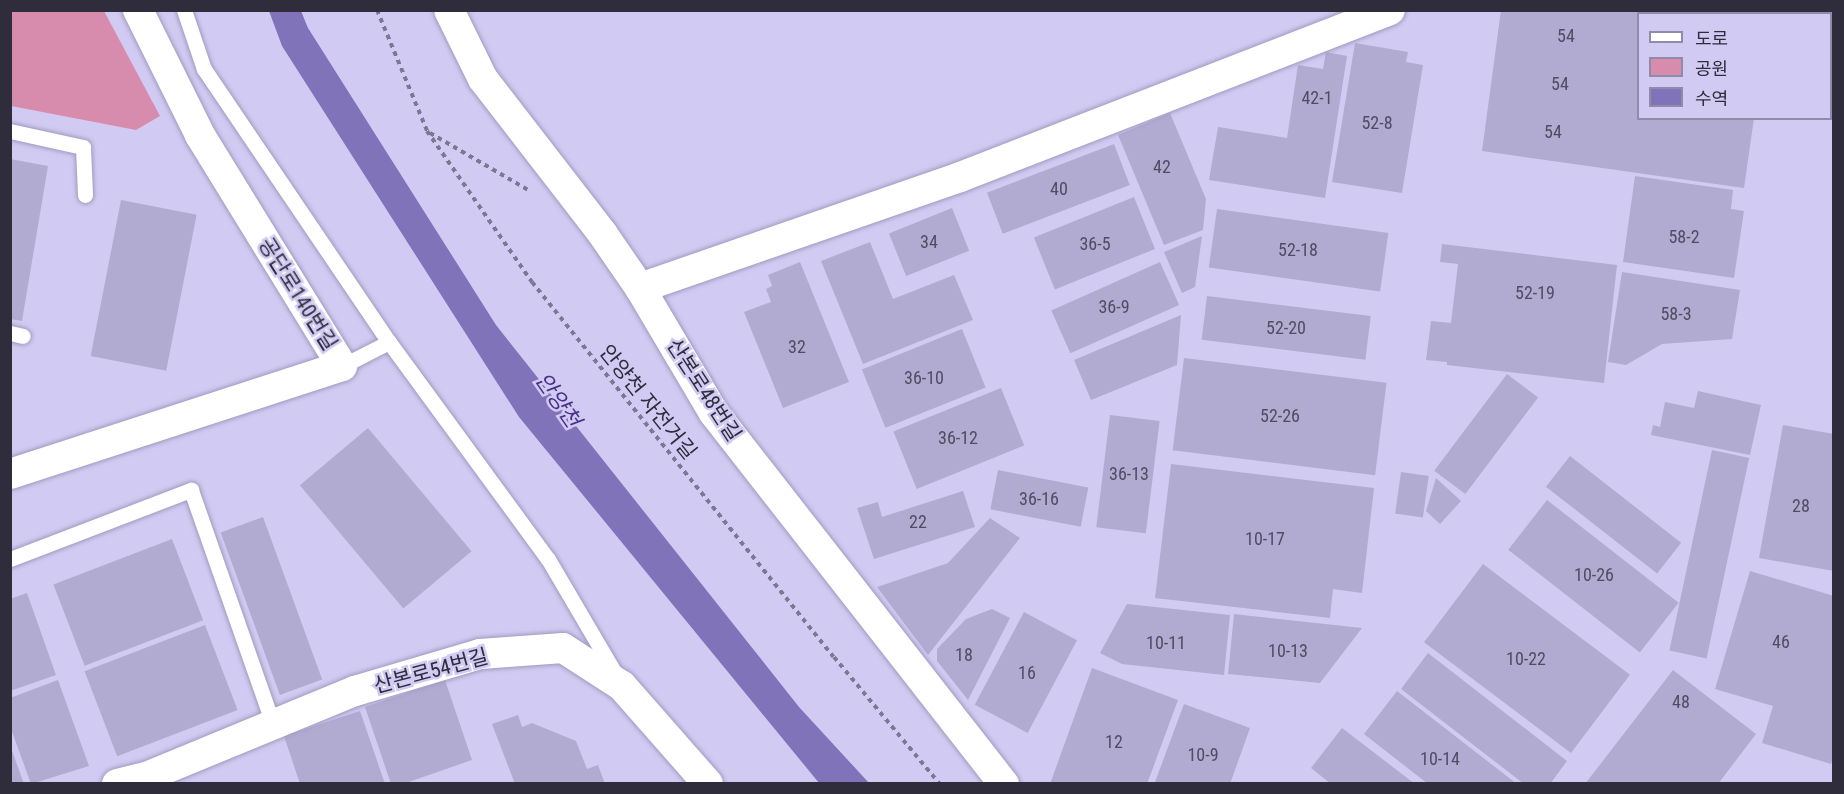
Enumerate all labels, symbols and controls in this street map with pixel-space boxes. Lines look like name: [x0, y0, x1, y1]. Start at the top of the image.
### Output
legend: [1637, 12, 1832, 120]
house number: 54: [1557, 25, 1575, 47]
text: 도로: [1695, 28, 1728, 49]
text: 공원: [1695, 58, 1728, 79]
house number: 54: [1551, 73, 1569, 95]
house number: 42-1: [1301, 87, 1333, 109]
text: 수역: [1695, 88, 1728, 109]
house number: 52-8: [1361, 112, 1393, 134]
house number: 54: [1544, 121, 1562, 143]
house number: 42: [1153, 156, 1171, 178]
house number: 40: [1050, 178, 1068, 200]
house number: 58-2: [1668, 226, 1700, 248]
house number: 34: [920, 231, 938, 253]
street label: 공단로140번길: [253, 233, 343, 355]
house number: 36-5: [1079, 233, 1111, 255]
house number: 52-18: [1278, 239, 1318, 261]
house number: 52-19: [1515, 282, 1555, 304]
house number: 36-9: [1098, 296, 1130, 318]
house number: 58-3: [1660, 303, 1692, 325]
house number: 52-20: [1266, 317, 1306, 339]
street label: 산본로48번길: [661, 334, 747, 446]
house number: 32: [788, 336, 806, 358]
street label: 안양천 자전거길: [594, 340, 702, 464]
house number: 36-10: [904, 367, 944, 389]
water label: 안양천: [530, 368, 586, 432]
house number: 52-26: [1260, 405, 1300, 427]
house number: 36-12: [938, 427, 978, 449]
house number: 36-13: [1109, 463, 1149, 485]
house number: 36-16: [1019, 488, 1059, 510]
house number: 28: [1792, 495, 1810, 517]
house number: 22: [909, 511, 927, 533]
house number: 10-17: [1245, 528, 1285, 550]
house number: 10-26: [1574, 564, 1614, 586]
house number: 46: [1772, 631, 1790, 653]
house number: 10-11: [1146, 632, 1186, 654]
house number: 10-13: [1268, 640, 1308, 662]
street label: 산본로54번길: [371, 644, 491, 698]
house number: 18: [955, 644, 973, 666]
house number: 10-22: [1506, 648, 1546, 670]
house number: 16: [1018, 662, 1036, 684]
house number: 48: [1672, 691, 1690, 713]
house number: 12: [1105, 731, 1123, 753]
house number: 10-9: [1187, 744, 1219, 766]
house number: 10-14: [1420, 748, 1460, 770]

